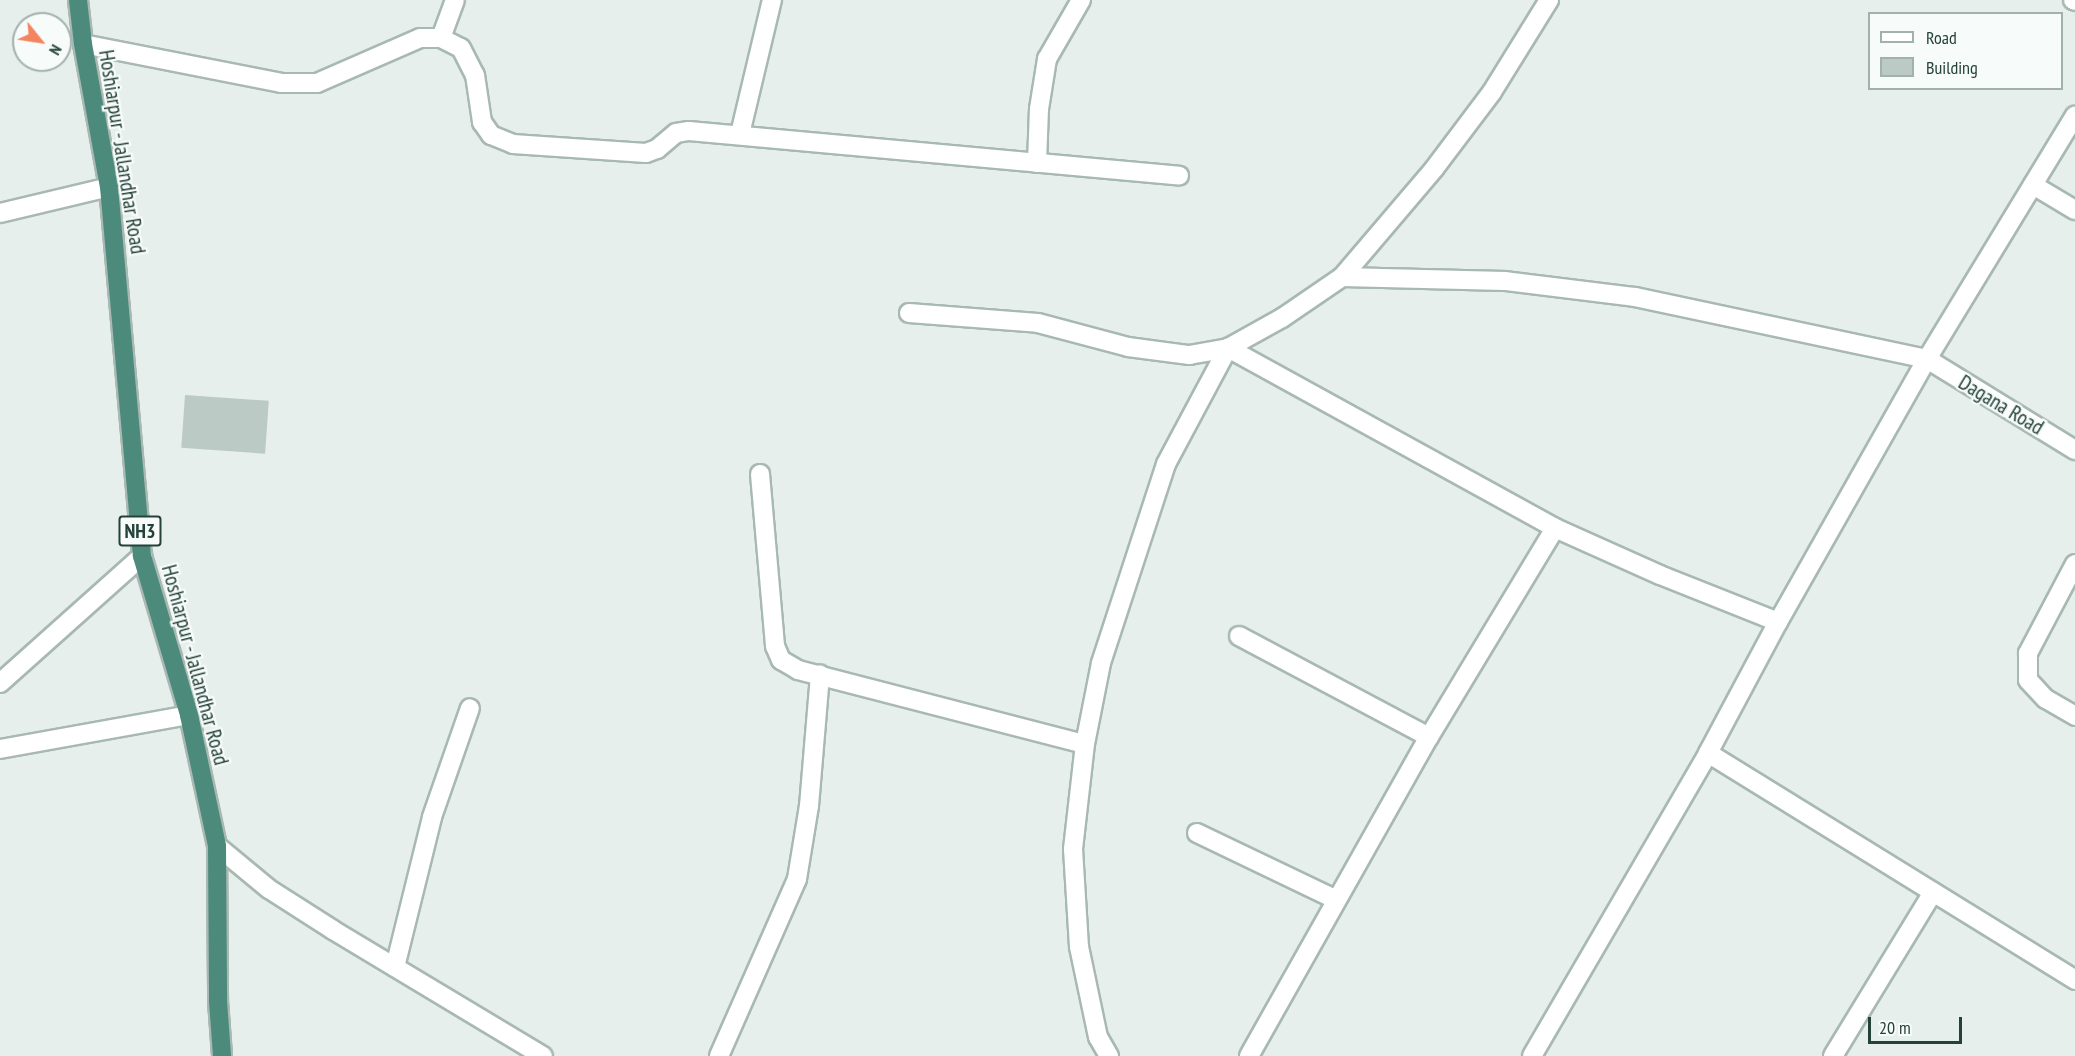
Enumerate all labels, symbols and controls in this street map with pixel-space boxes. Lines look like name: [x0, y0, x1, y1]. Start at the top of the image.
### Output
north arrow: [12, 12, 72, 72]
legend: [1868, 12, 2063, 90]
text: Road: [1926, 26, 1957, 49]
text: N: [45, 41, 67, 59]
street label: Hoshiarpur - Jallandhar Road: [93, 47, 151, 257]
text: Building: [1926, 56, 1978, 79]
street label: Dagana Road: [1954, 370, 2048, 440]
road number: NH3: [118, 514, 162, 548]
street label: Hoshiarpur - Jallandhar Road: [156, 561, 234, 769]
scale bar: [1871, 1005, 1966, 1043]
text: 20 m: [1879, 1016, 1911, 1039]

